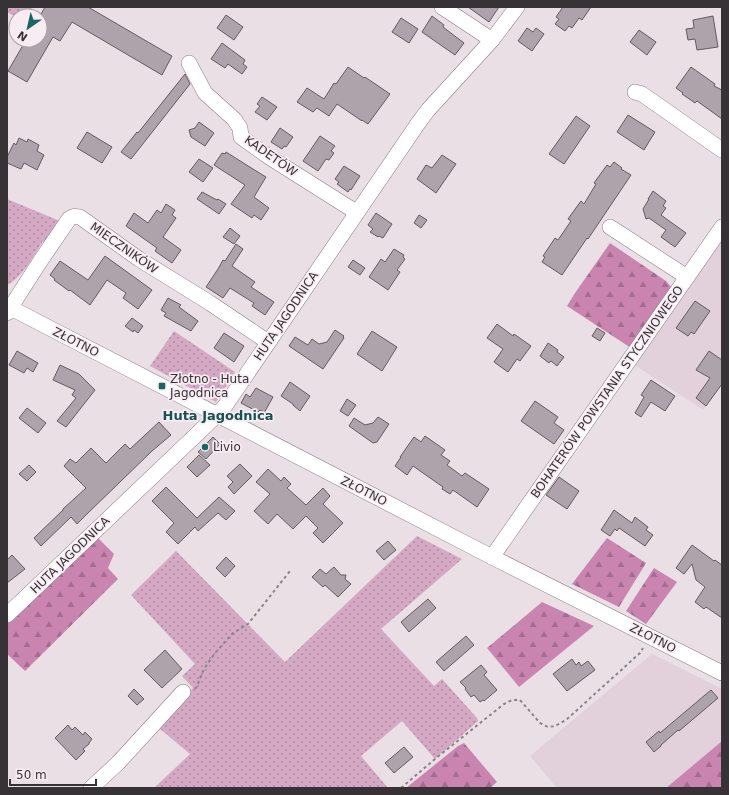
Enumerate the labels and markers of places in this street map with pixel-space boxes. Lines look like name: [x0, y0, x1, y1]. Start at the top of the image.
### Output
place label: Złotno - Huta Jagodnica: [169, 372, 249, 400]
marker: Złotno - Huta Jagodnica: [157, 381, 167, 391]
place label: Livio: [213, 440, 241, 454]
marker: Livio: [200, 442, 210, 452]

